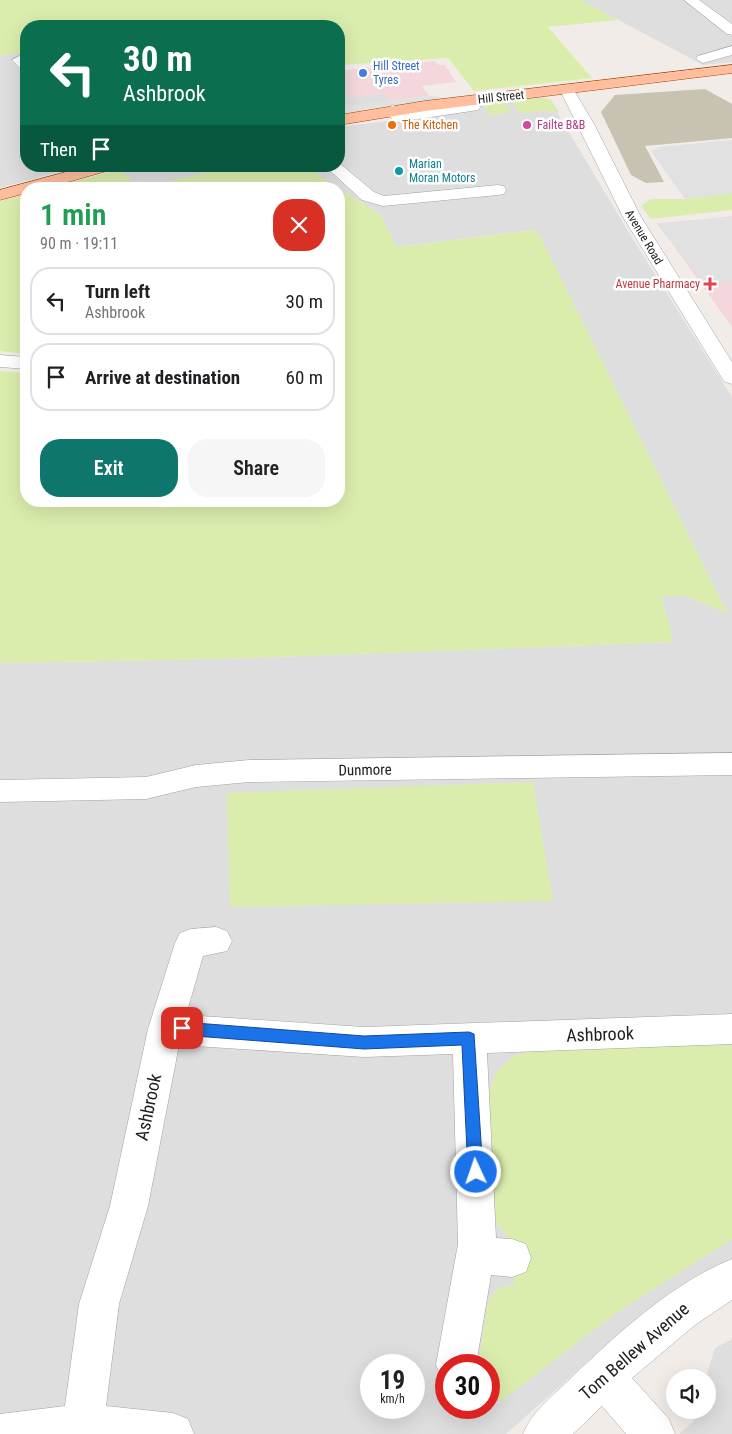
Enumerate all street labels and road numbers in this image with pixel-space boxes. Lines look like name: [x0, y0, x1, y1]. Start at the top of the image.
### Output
street label: Hill Street: [477, 88, 525, 106]
street label: Avenue Road: [622, 207, 666, 267]
street label: Dunmore: [338, 761, 392, 779]
street label: Ashbrook: [566, 1022, 634, 1046]
street label: Ashbrook: [131, 1072, 165, 1142]
street label: Tom Bellew Avenue: [575, 1298, 693, 1404]

